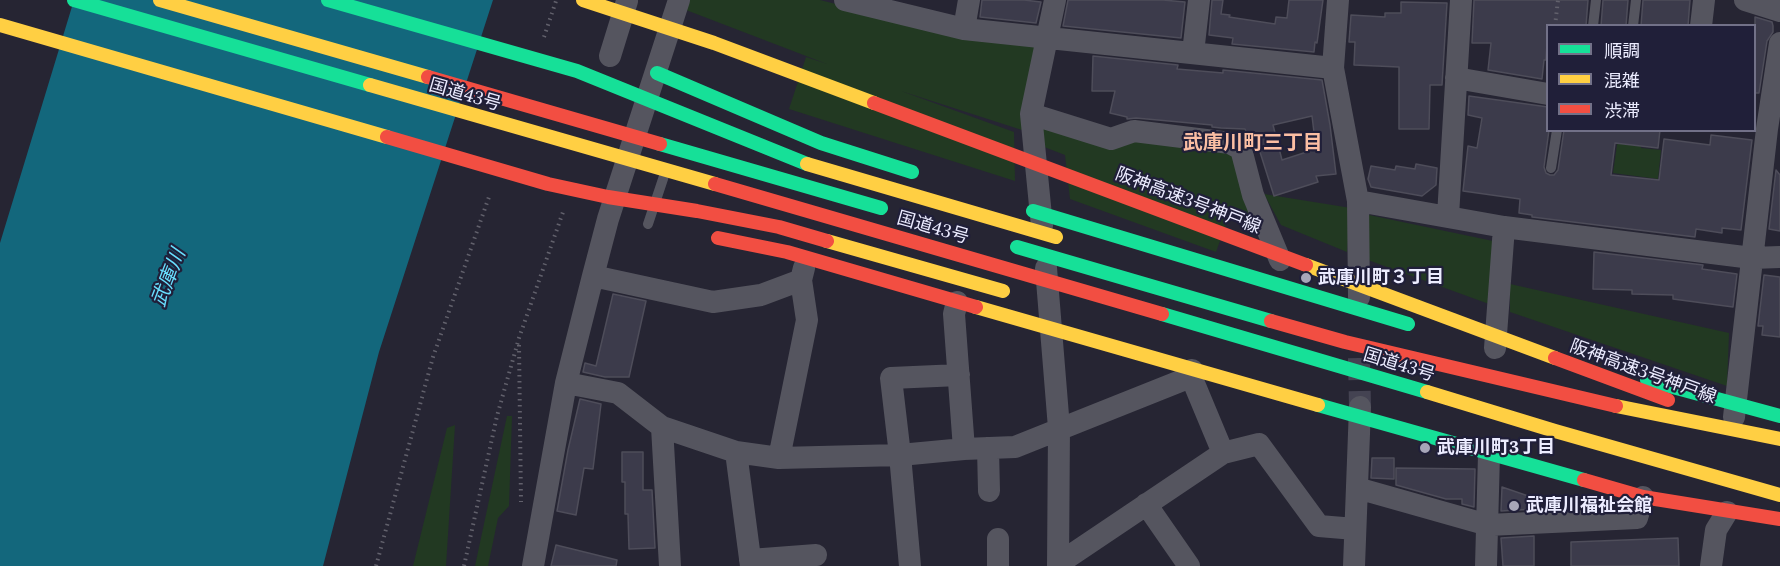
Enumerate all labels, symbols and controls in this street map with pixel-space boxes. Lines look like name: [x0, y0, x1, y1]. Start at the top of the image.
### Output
legend: [1546, 24, 1756, 132]
text: 順調: [1604, 39, 1640, 62]
text: 混雑: [1604, 69, 1640, 92]
street label: 国道43号: [427, 74, 503, 116]
text: 渋滞: [1604, 99, 1640, 122]
district label: 武庫川町三丁目: [1183, 131, 1323, 155]
street label: 阪神高速3号神戸線: [1112, 163, 1264, 239]
street label: 国道43号: [895, 207, 971, 249]
water label: 武庫川: [147, 246, 191, 310]
place label: 武庫川町３丁目: [1318, 267, 1444, 289]
marker: 武庫川町３丁目: [1299, 271, 1313, 285]
street label: 阪神高速3号神戸線: [1567, 336, 1719, 408]
street label: 国道43号: [1361, 344, 1437, 386]
place label: 武庫川町3丁目: [1437, 437, 1555, 459]
marker: 武庫川町3丁目: [1418, 441, 1432, 455]
place label: 武庫川福祉会館: [1526, 495, 1652, 517]
marker: 武庫川福祉会館: [1507, 499, 1521, 513]

